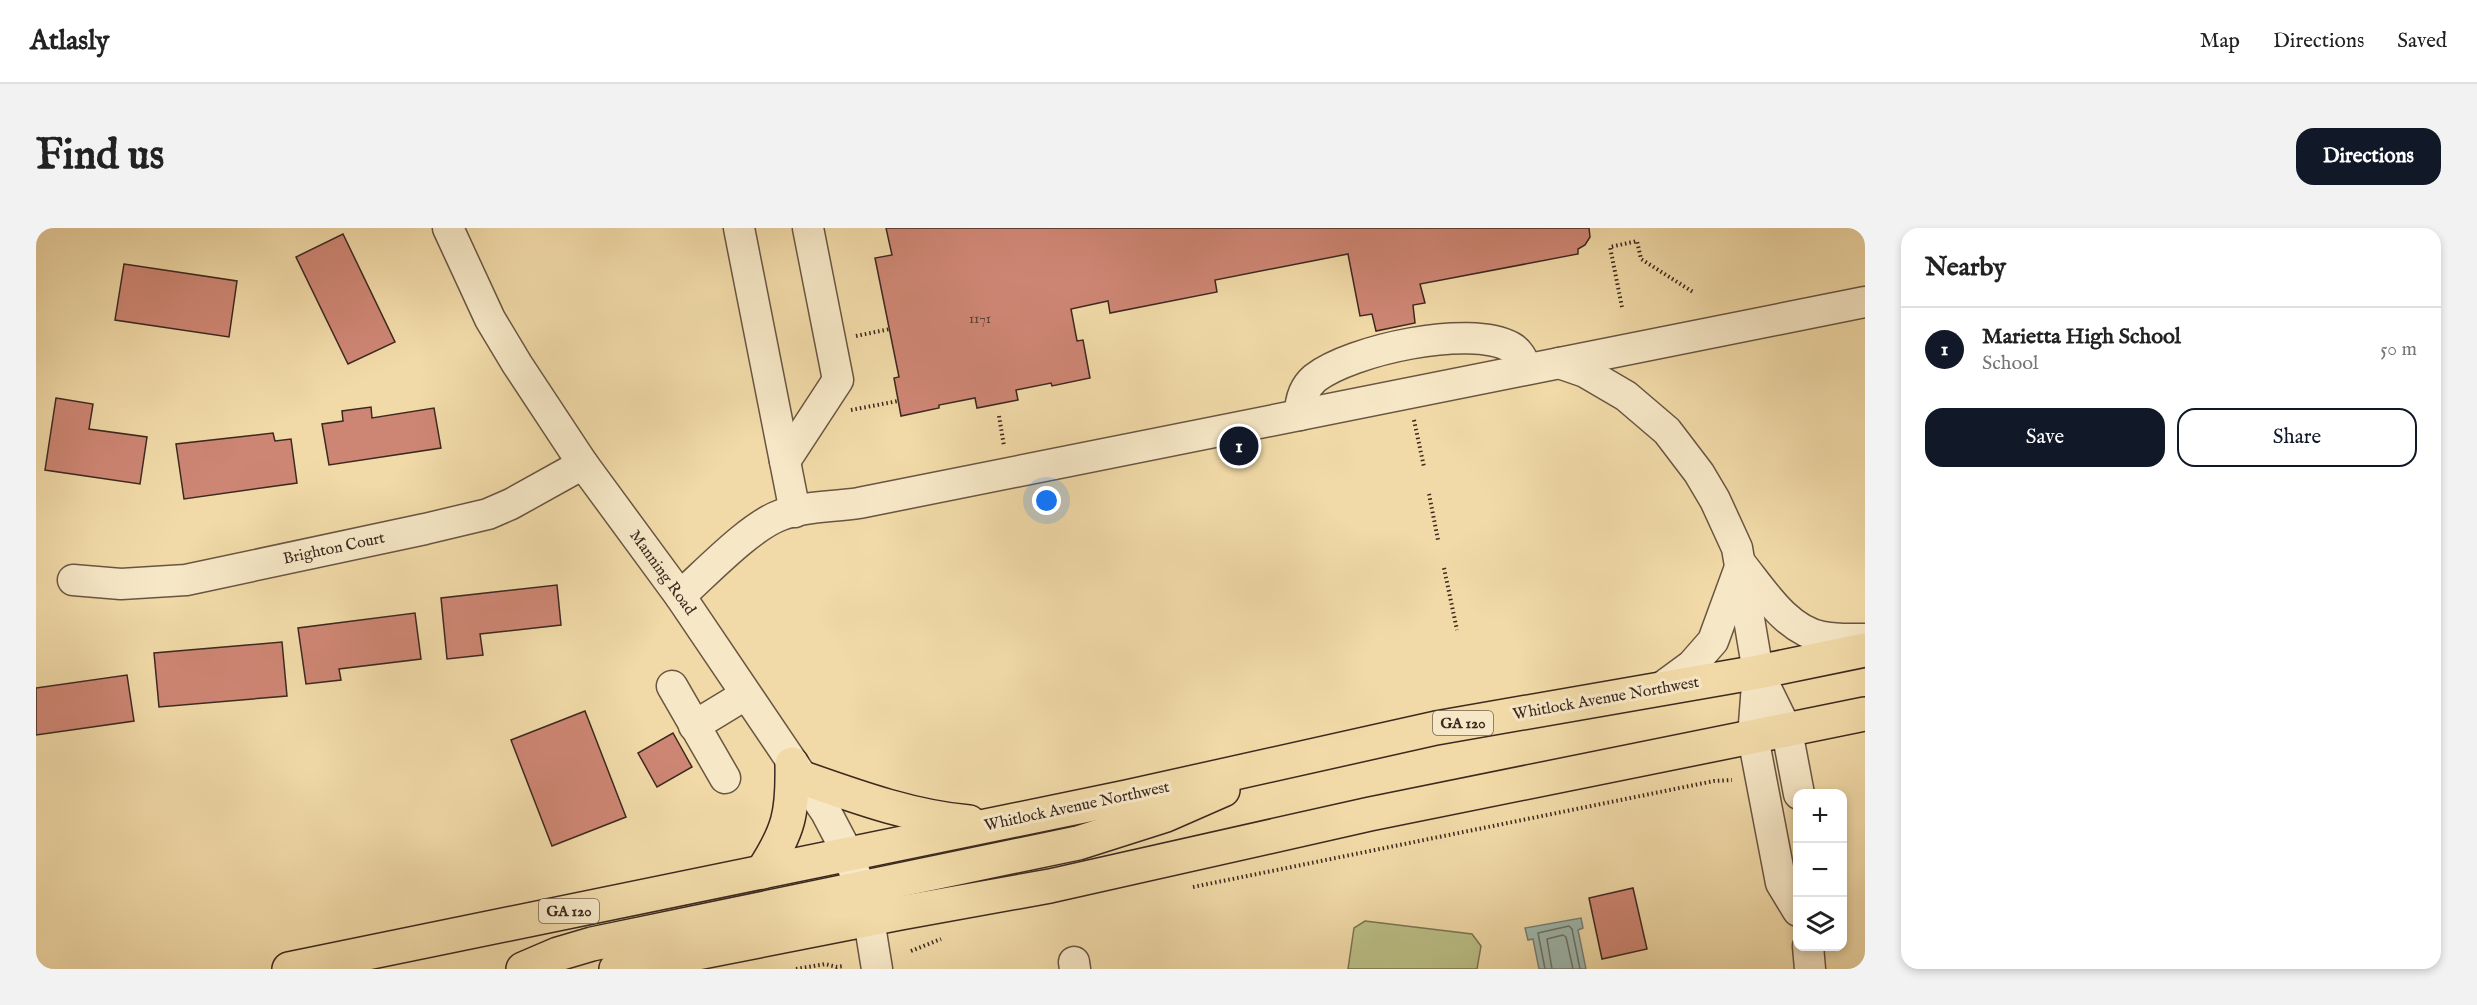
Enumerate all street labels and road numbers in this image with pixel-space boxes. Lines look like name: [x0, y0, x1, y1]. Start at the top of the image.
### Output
street label: Manning Road: [624, 527, 700, 620]
street label: Brighton Court: [281, 528, 387, 570]
street label: Whitlock Avenue Northwest: [1511, 673, 1701, 725]
road number: GA 120: [1433, 711, 1493, 735]
street label: Whitlock Avenue Northwest: [983, 777, 1172, 836]
road number: GA 120: [539, 899, 599, 923]

